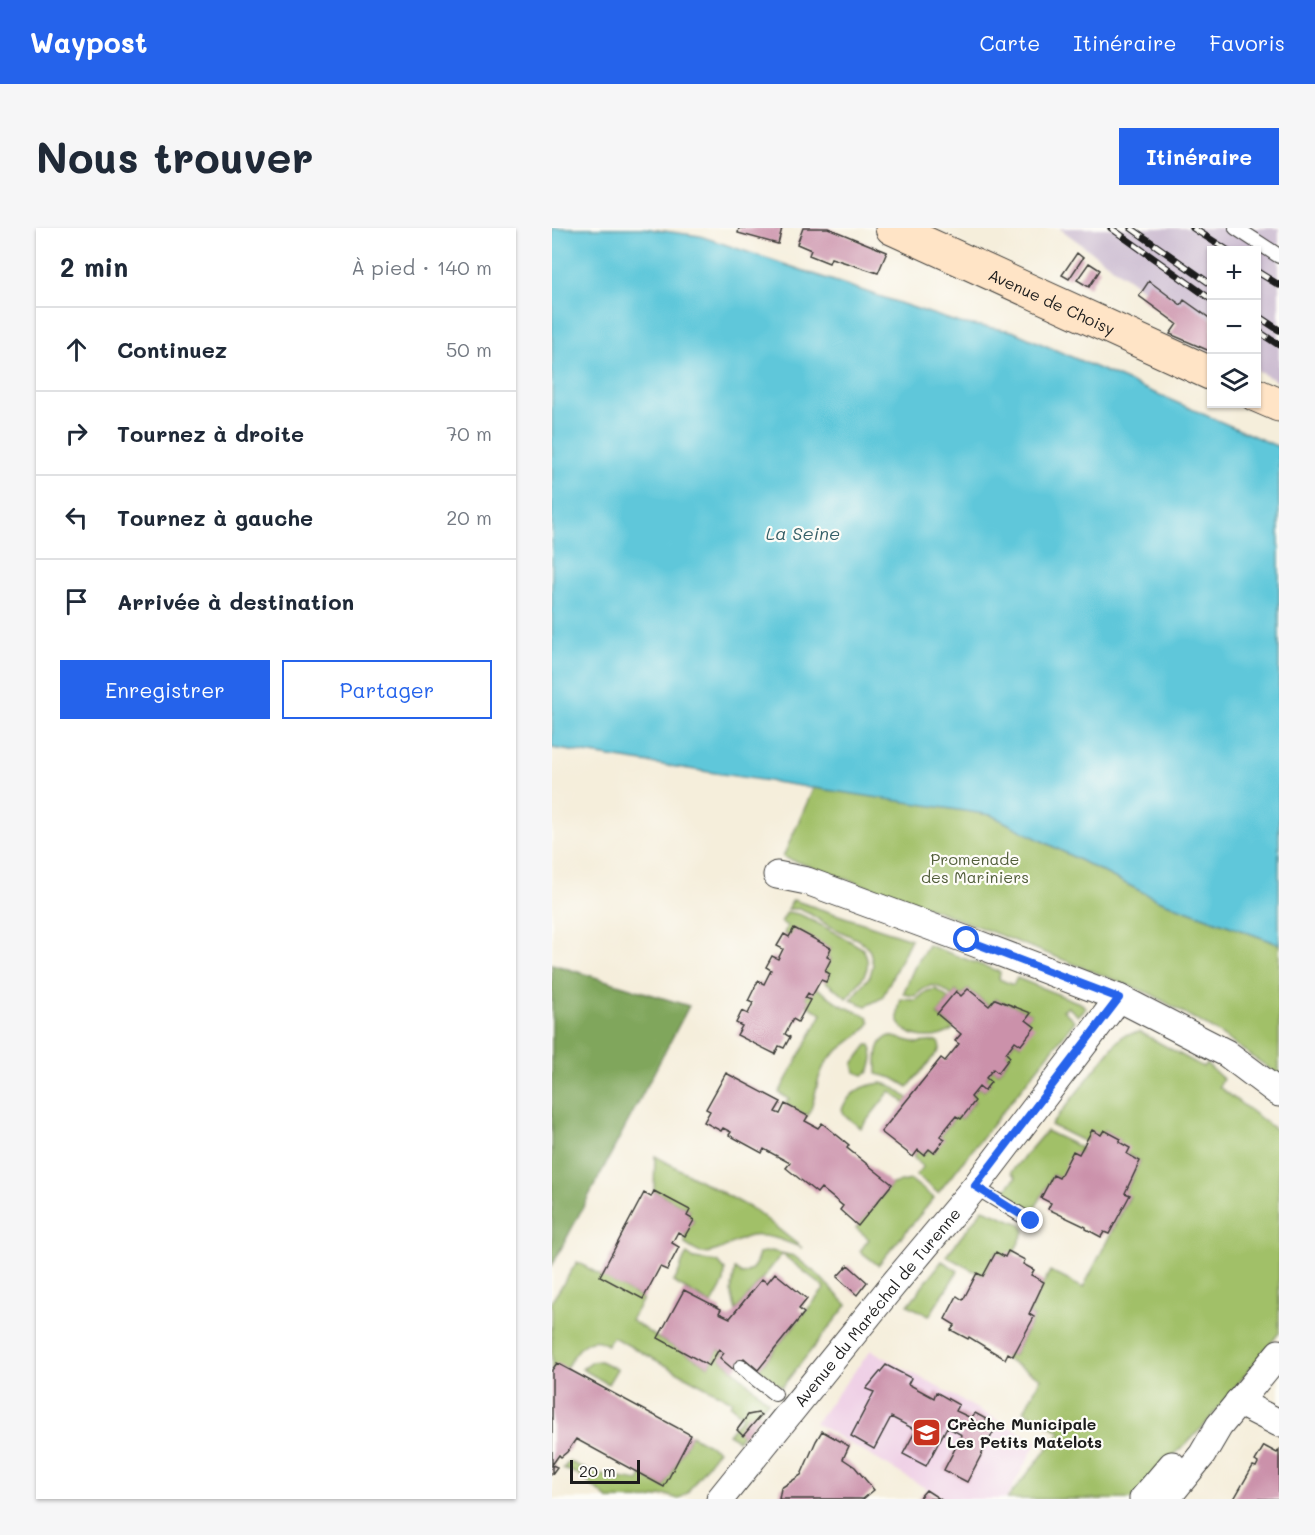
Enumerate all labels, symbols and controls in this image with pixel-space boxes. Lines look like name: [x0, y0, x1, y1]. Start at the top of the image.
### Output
text: Waypost: [30, 24, 147, 60]
text: Carte: [979, 29, 1040, 56]
text: Itinéraire: [1073, 29, 1176, 56]
text: Favoris: [1209, 29, 1285, 56]
button: Itinéraire: [1119, 128, 1279, 185]
text: Nous trouver: [36, 129, 314, 184]
map controls: [1207, 246, 1261, 408]
button: +: [1207, 246, 1261, 300]
text: 2 min: [60, 250, 128, 284]
text: À pied · 140 m: [351, 254, 492, 280]
street label: Avenue de Choisy: [986, 263, 1119, 339]
button: −: [1207, 300, 1261, 354]
icon: ahead: [60, 333, 93, 366]
text: Continuez: [117, 335, 227, 364]
text: 50 m: [446, 336, 492, 362]
button: layers: [1207, 354, 1261, 408]
icon: right: [60, 417, 93, 450]
text: Tournez à droite: [117, 419, 304, 448]
text: 70 m: [446, 420, 492, 446]
icon: left: [60, 501, 93, 534]
text: Tournez à gauche: [117, 503, 313, 532]
text: 20 m: [446, 504, 492, 530]
water label: La Seine: [766, 521, 840, 545]
icon: arrive: [60, 585, 93, 618]
text: Arrivée à destination: [117, 587, 354, 616]
button: Enregistrer: [60, 660, 270, 719]
button: Partager: [282, 660, 492, 719]
park label: Promenade des Mariniers: [921, 848, 1029, 887]
route start: [953, 926, 979, 952]
street label: Avenue du Maréchal de Turenne: [789, 1203, 964, 1410]
route end: [1017, 1207, 1043, 1233]
place label: Crèche Municipale Les Petits Matelots: [947, 1413, 1102, 1452]
school or university icon: Crèche Municipale Les Petits Matelots: [910, 1416, 942, 1448]
scale bar: [570, 1457, 640, 1484]
text: 20 m: [579, 1460, 616, 1481]

